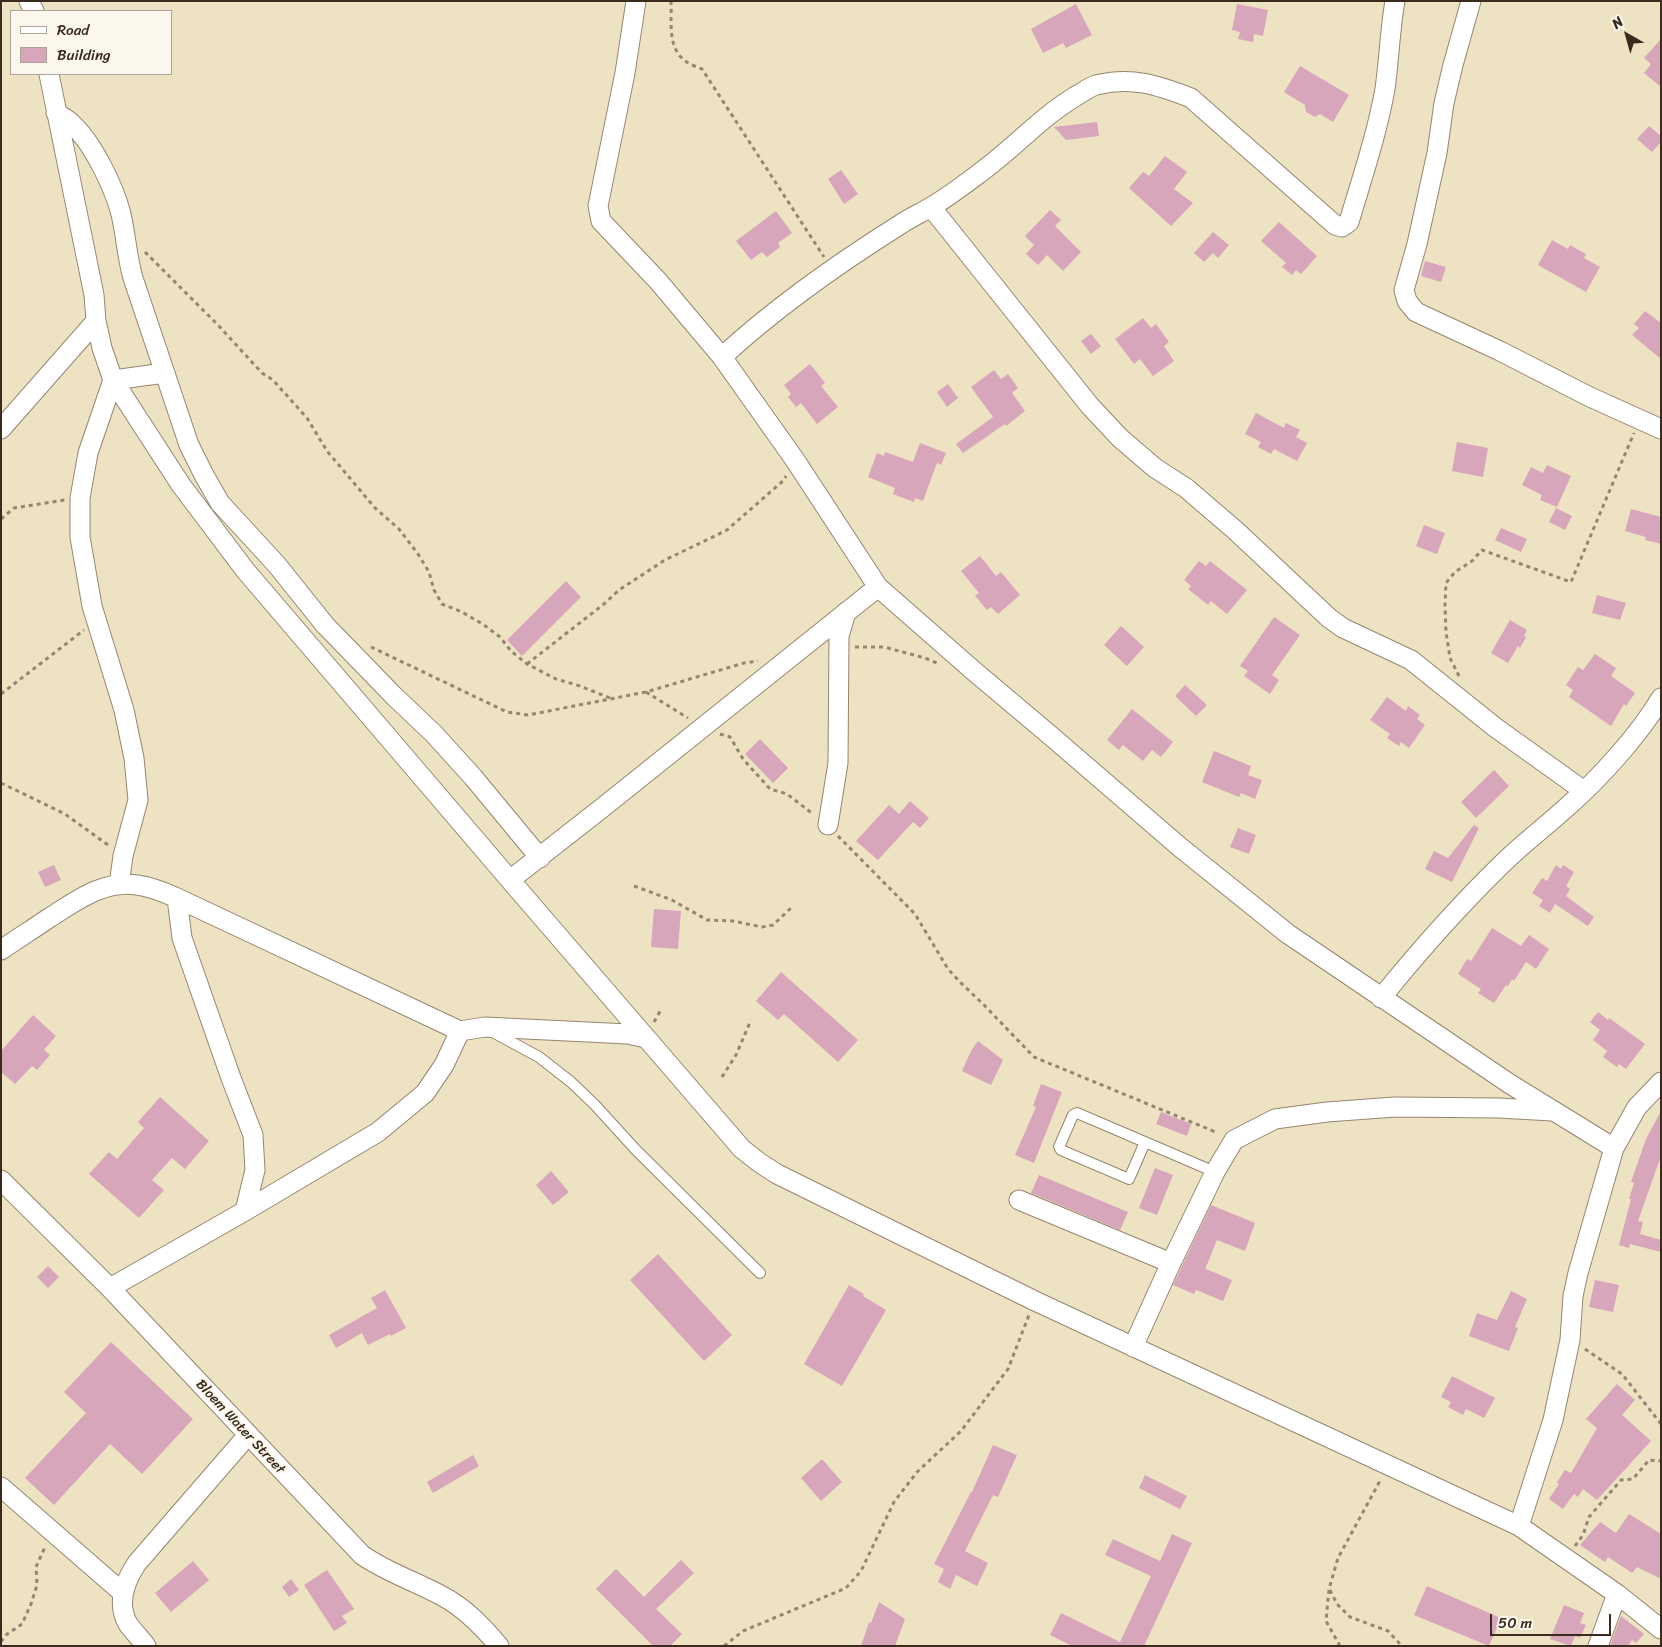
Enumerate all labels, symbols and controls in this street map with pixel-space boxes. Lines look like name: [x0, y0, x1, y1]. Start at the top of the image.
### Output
legend: [10, 10, 172, 75]
north arrow: [1602, 10, 1652, 60]
text: N: [1606, 10, 1629, 36]
text: Road: [57, 17, 89, 43]
text: Building: [57, 42, 111, 68]
street label: Bloem Water Street: [192, 1376, 288, 1478]
scale bar: [1492, 1604, 1613, 1636]
text: 50 m: [1498, 1610, 1532, 1636]

